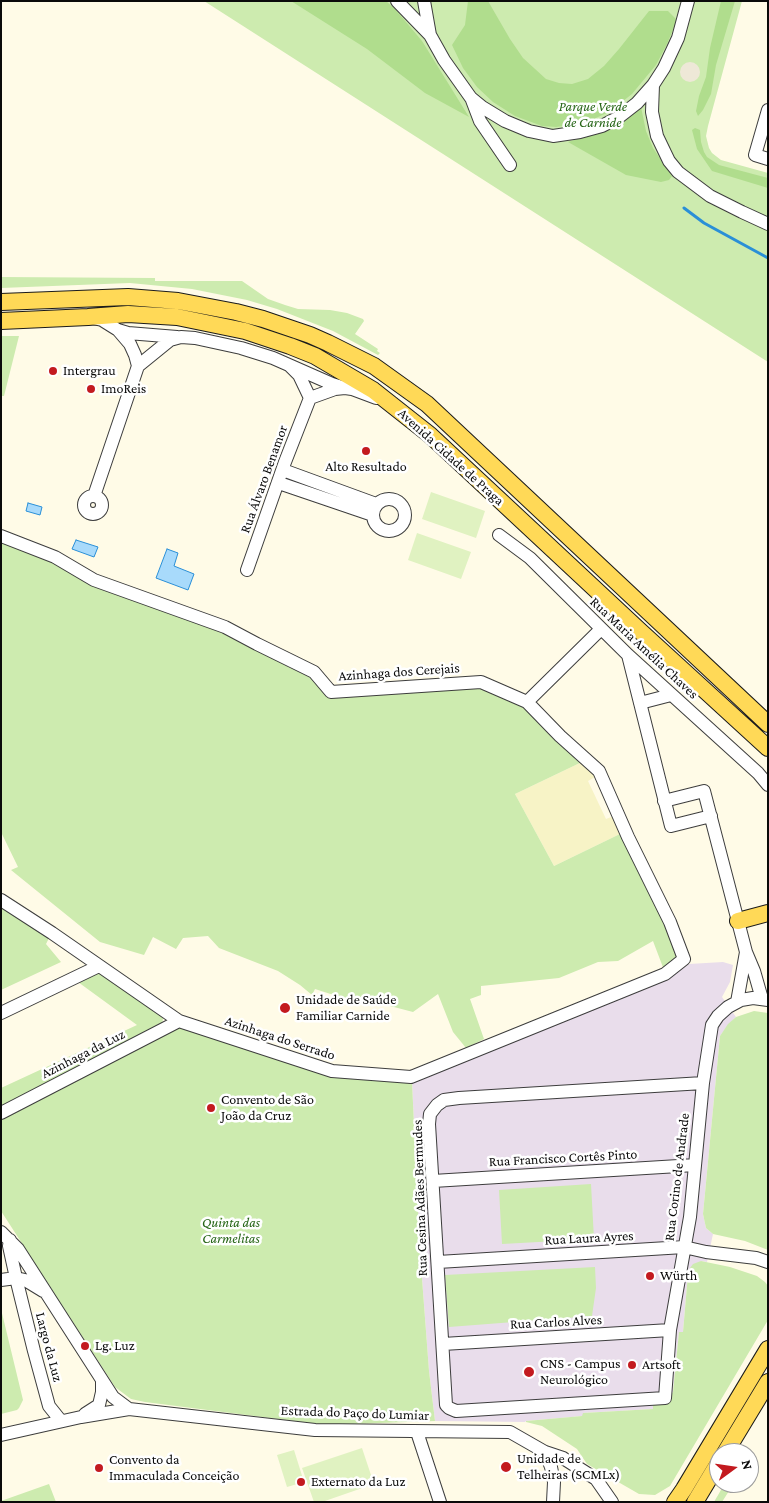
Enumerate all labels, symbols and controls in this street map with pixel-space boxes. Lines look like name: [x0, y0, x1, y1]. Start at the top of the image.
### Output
park label: Parque Verde de Carnide: [559, 99, 627, 132]
place label: Intergrau: [63, 363, 116, 379]
marker: Intergrau: [47, 365, 59, 377]
place label: ImoReis: [101, 381, 146, 397]
marker: ImoReis: [85, 383, 97, 395]
street label: Avenida Cidade de Praga: [394, 405, 508, 509]
street label: Rua Álvaro Benamor: [237, 423, 291, 535]
marker: Alto Resultado: [360, 445, 372, 457]
place label: Alto Resultado: [325, 459, 407, 475]
street label: Rua Maria Amélia Chaves: [586, 593, 702, 703]
street label: Azinhaga dos Cerejais: [338, 659, 460, 685]
place label: Unidade de Saúde Familiar Carnide: [296, 992, 396, 1024]
marker: Unidade de Saúde Familiar Carnide: [278, 1001, 292, 1015]
street label: Azinhaga do Serrado: [223, 1012, 337, 1064]
street label: Azinhaga da Luz: [38, 1026, 128, 1082]
place label: Convento de São João da Cruz: [221, 1092, 314, 1124]
marker: Convento de São João da Cruz: [205, 1102, 217, 1114]
street label: Rua Corino de Andrade: [661, 1112, 693, 1242]
street label: Rua Cesina Adães Bermudes: [409, 1119, 431, 1277]
street label: Rua Francisco Cortês Pinto: [488, 1146, 638, 1170]
park label: Quinta das Carmelitas: [202, 1215, 260, 1248]
street label: Rua Laura Ayres: [544, 1227, 634, 1249]
place label: Würth: [660, 1268, 697, 1284]
marker: Würth: [644, 1270, 656, 1282]
street label: Largo da Luz: [32, 1310, 66, 1384]
street label: Rua Carlos Alves: [510, 1311, 602, 1333]
place label: Lg. Luz: [95, 1338, 135, 1354]
marker: Lg. Luz: [79, 1340, 91, 1352]
place label: CNS - Campus Neurológico: [540, 1356, 621, 1388]
place label: Artsoft: [642, 1357, 681, 1373]
marker: Artsoft: [626, 1359, 638, 1371]
marker: CNS - Campus Neurológico: [522, 1365, 536, 1379]
street label: Estrada do Paço do Lumiar: [280, 1402, 430, 1424]
north arrow: [709, 1443, 759, 1493]
place label: Unidade de Telheiras (SCMLx): [517, 1451, 620, 1484]
place label: Convento da Immaculada Conceição: [109, 1452, 240, 1484]
text: N: [739, 1458, 756, 1471]
marker: Unidade de Telheiras (SCMLx): [499, 1460, 513, 1474]
marker: Convento da Immaculada Conceição: [93, 1462, 105, 1474]
place label: Externato da Luz: [311, 1474, 405, 1490]
marker: Externato da Luz: [295, 1476, 307, 1488]

